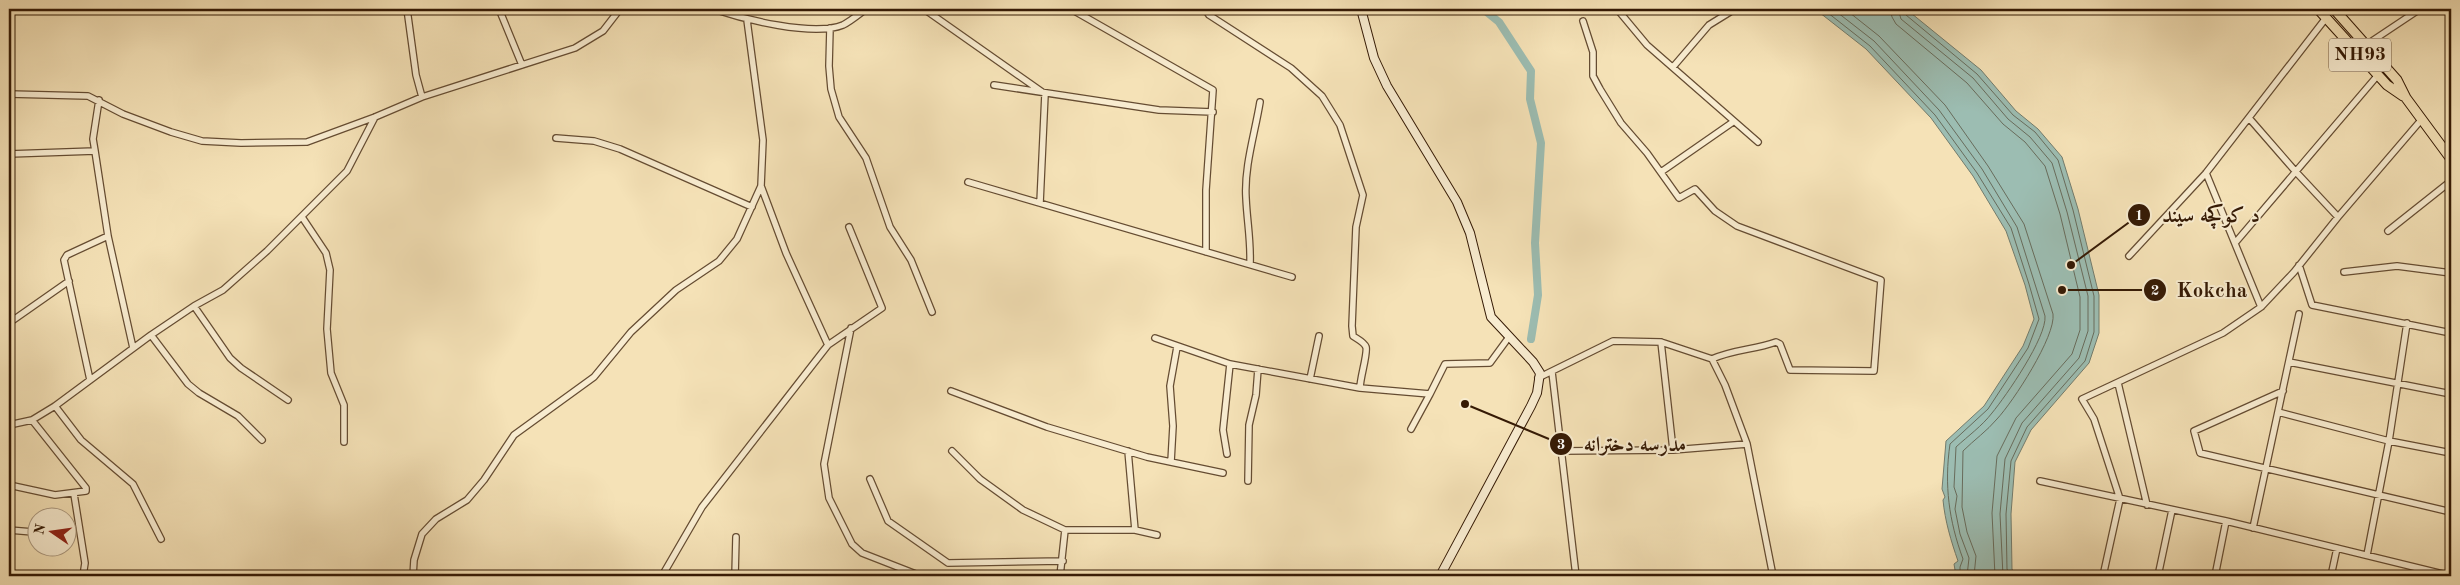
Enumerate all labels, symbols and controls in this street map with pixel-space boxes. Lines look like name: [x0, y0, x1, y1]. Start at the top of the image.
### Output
road number: NH93: [2329, 38, 2391, 72]
callout: د کوکچه سیند: [2127, 197, 2270, 233]
text: د کوکچه سیند: [2162, 203, 2260, 230]
text: 1: [2135, 209, 2143, 224]
callout: Kokcha: [2142, 272, 2258, 308]
text: Kokcha: [2177, 281, 2248, 302]
text: 2: [2151, 284, 2159, 299]
callout: مدرسه دخترانه: [1549, 426, 1696, 462]
text: مدرسه دخترانه: [1584, 435, 1686, 457]
text: 3: [1557, 438, 1565, 453]
north arrow: [28, 508, 78, 558]
text: N: [32, 522, 48, 536]

